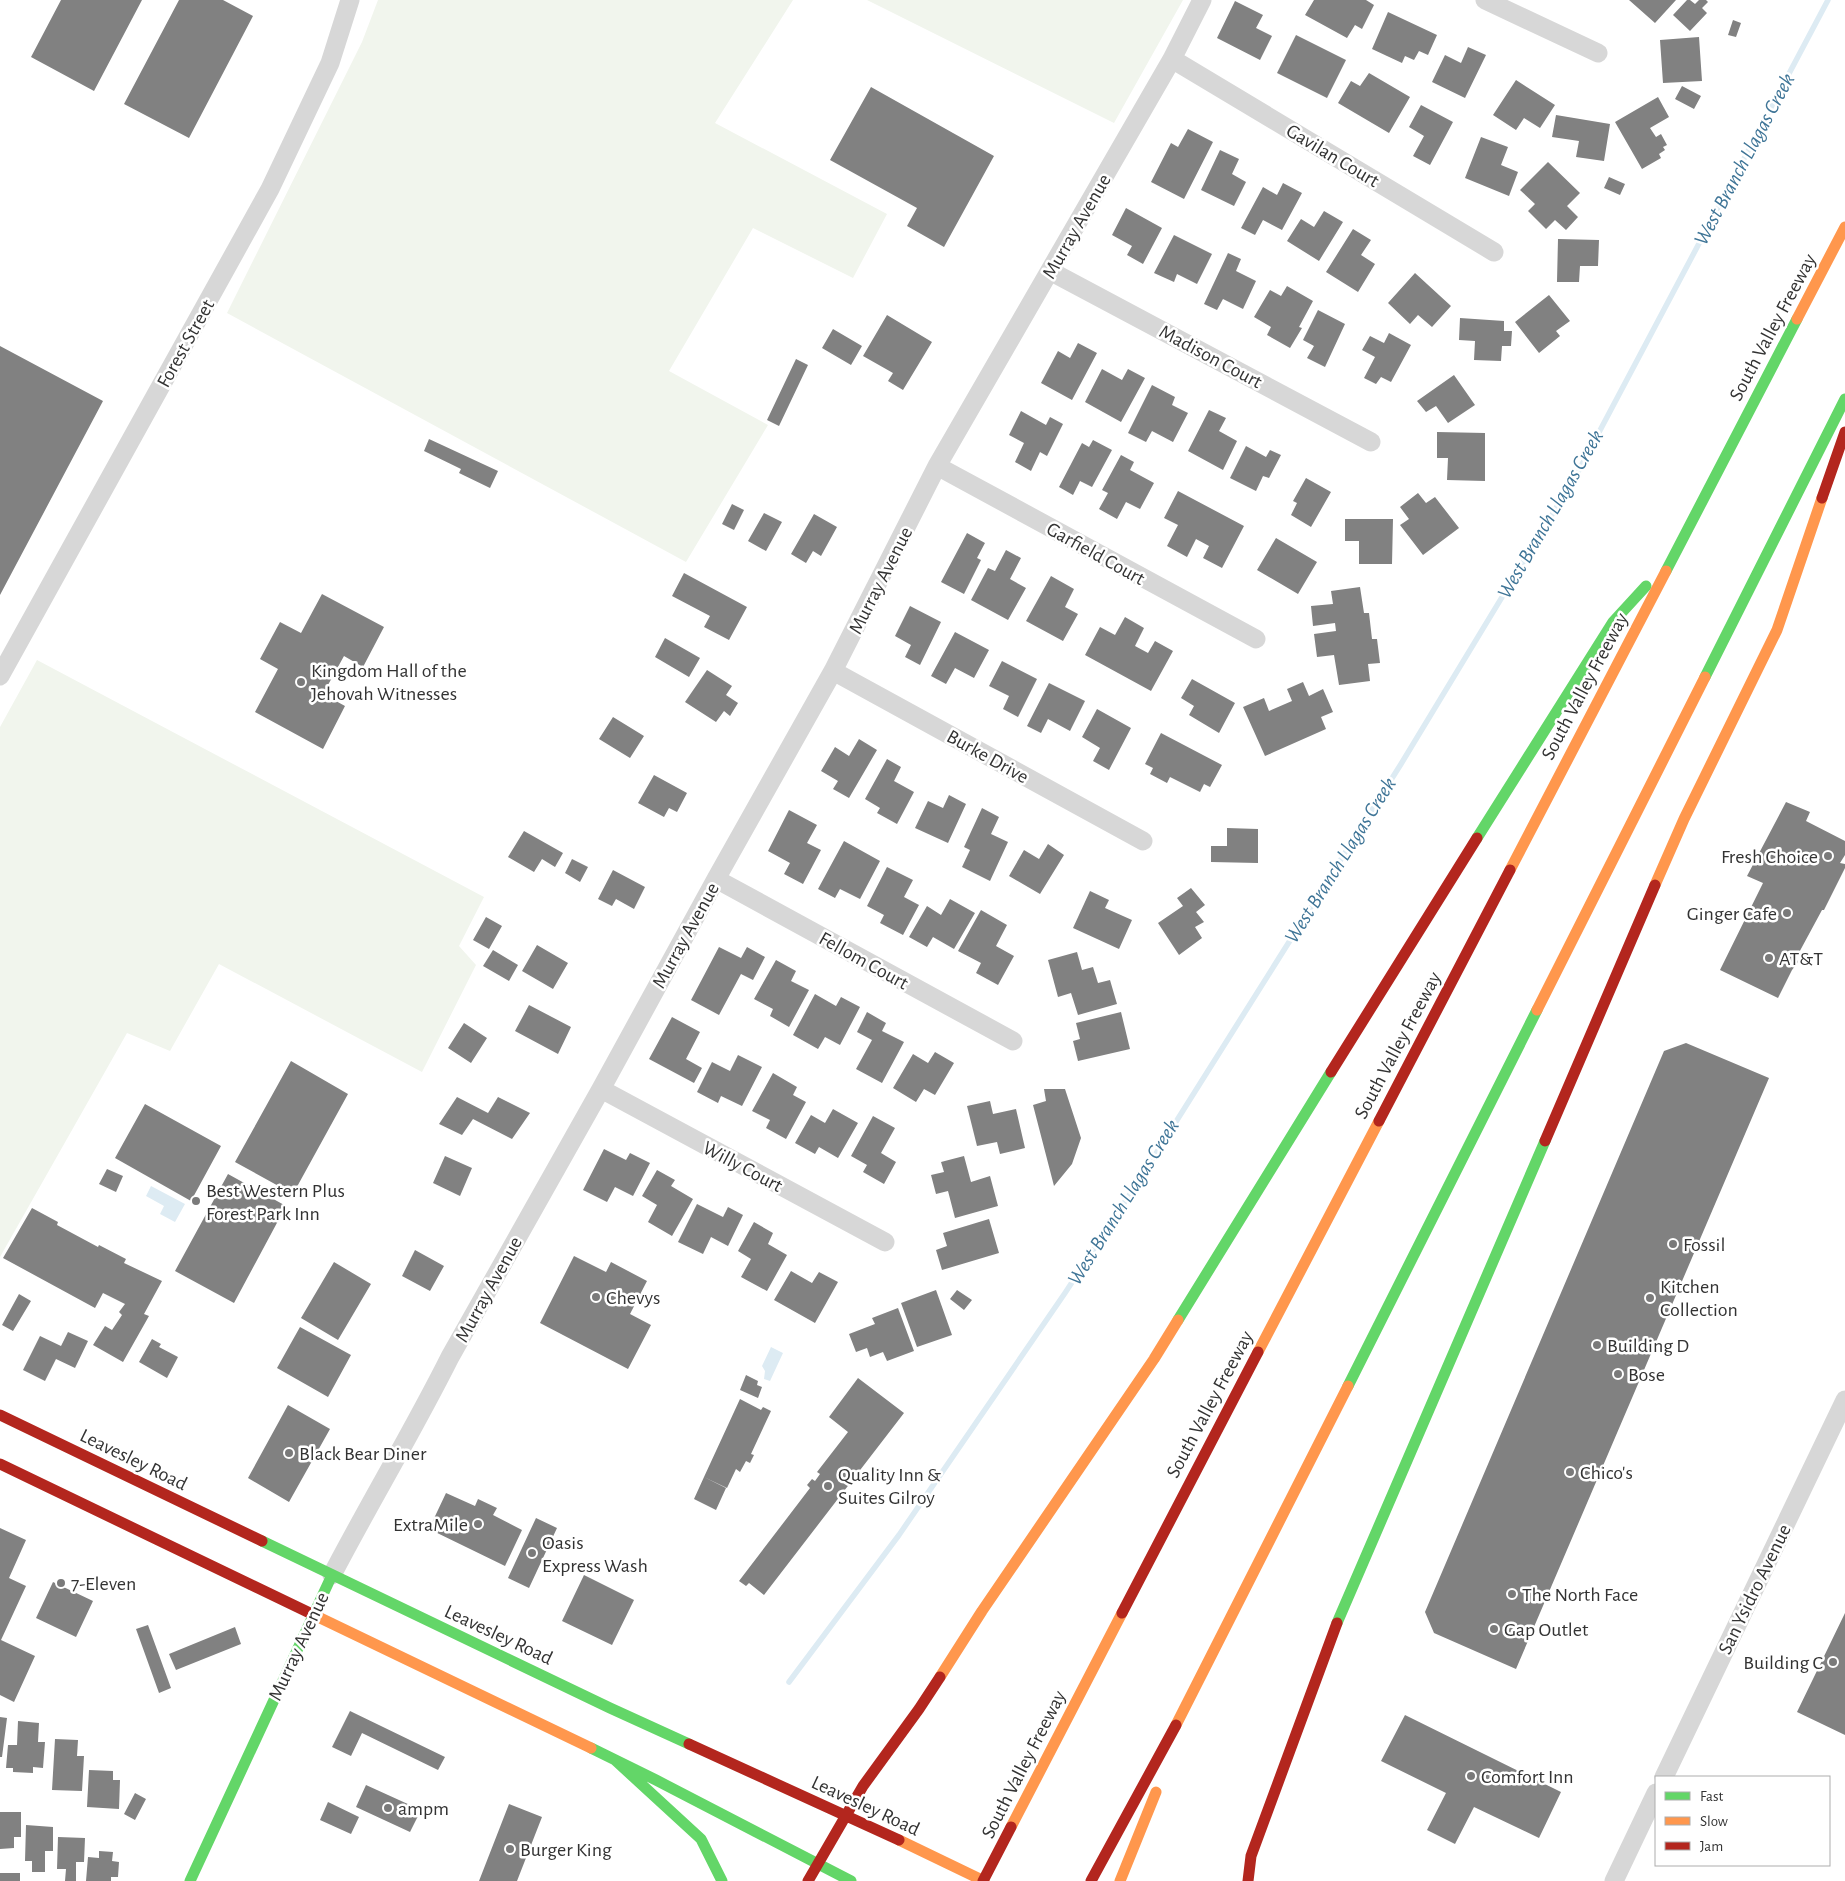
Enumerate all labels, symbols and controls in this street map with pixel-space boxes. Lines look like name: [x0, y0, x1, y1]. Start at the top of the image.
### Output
water label: West Branch Llagas Creek: [1690, 70, 1799, 249]
street label: Gavilan Court: [1283, 120, 1383, 192]
street label: Murray Avenue: [1039, 171, 1115, 282]
street label: South Valley Freeway: [1726, 250, 1820, 404]
street label: Forest Street: [154, 296, 219, 391]
street label: Madison Court: [1156, 321, 1266, 393]
water label: West Branch Llagas Creek: [1494, 426, 1607, 602]
street label: Garfield Court: [1043, 519, 1149, 589]
street label: Murray Avenue: [845, 524, 916, 637]
street label: South Valley Freeway: [1538, 609, 1632, 763]
place label: Kingdom Hall of the Jehovah Witnesses: [311, 661, 467, 704]
marker: Kingdom Hall of the Jehovah Witnesses: [295, 676, 307, 688]
street label: Burke Drive: [943, 726, 1032, 787]
water label: West Branch Llagas Creek: [1281, 773, 1400, 947]
place label: Fresh Choice: [1721, 847, 1818, 867]
marker: Fresh Choice: [1822, 850, 1834, 862]
street label: Murray Avenue: [649, 879, 723, 992]
place label: Ginger Cafe: [1687, 904, 1777, 924]
marker: Ginger Cafe: [1781, 907, 1793, 919]
street label: Fellom Court: [816, 928, 912, 994]
place label: AT&T: [1779, 949, 1823, 969]
marker: AT&T: [1763, 952, 1775, 964]
street label: South Valley Freeway: [1351, 968, 1445, 1122]
water label: West Branch Llagas Creek: [1064, 1115, 1183, 1289]
street label: Willy Court: [699, 1138, 786, 1196]
place label: Best Western Plus Forest Park Inn: [206, 1181, 345, 1224]
marker: Best Western Plus Forest Park Inn: [190, 1195, 202, 1207]
street label: Murray Avenue: [452, 1233, 526, 1346]
place label: Fossil: [1683, 1235, 1725, 1255]
marker: Fossil: [1667, 1238, 1679, 1250]
place label: Kitchen Collection: [1660, 1277, 1738, 1320]
place label: Chevys: [606, 1288, 660, 1308]
marker: Chevys: [590, 1291, 602, 1303]
marker: Kitchen Collection: [1644, 1292, 1656, 1304]
street label: South Valley Freeway: [1163, 1327, 1257, 1481]
place label: Building D: [1607, 1336, 1689, 1356]
marker: Building D: [1591, 1339, 1603, 1351]
place label: Bose: [1628, 1365, 1665, 1385]
marker: Bose: [1612, 1368, 1624, 1380]
street label: Leavesley Road: [77, 1425, 190, 1494]
place label: Black Bear Diner: [299, 1444, 427, 1464]
marker: Black Bear Diner: [283, 1447, 295, 1459]
place label: Chico's: [1580, 1463, 1633, 1483]
place label: Quality Inn & Suites Gilroy: [838, 1465, 941, 1508]
marker: Chico's: [1564, 1466, 1576, 1478]
marker: Quality Inn & Suites Gilroy: [822, 1480, 834, 1492]
place label: ExtraMile: [393, 1515, 468, 1535]
marker: ExtraMile: [472, 1518, 484, 1530]
street label: San Ysidro Avenue: [1715, 1521, 1795, 1658]
place label: Oasis Express Wash: [542, 1533, 648, 1576]
marker: Oasis Express Wash: [526, 1547, 538, 1559]
place label: 7-Eleven: [71, 1574, 136, 1594]
marker: 7-Eleven: [55, 1577, 67, 1589]
place label: The North Face: [1522, 1585, 1638, 1605]
marker: The North Face: [1506, 1588, 1518, 1600]
street label: Murray Avenue: [265, 1589, 333, 1704]
street label: Leavesley Road: [441, 1601, 556, 1669]
place label: Gap Outlet: [1504, 1620, 1589, 1640]
marker: Gap Outlet: [1488, 1623, 1500, 1635]
place label: Building C: [1743, 1653, 1823, 1673]
marker: Building C: [1827, 1656, 1839, 1668]
street label: South Valley Freeway: [978, 1687, 1070, 1842]
place label: Comfort Inn: [1481, 1767, 1573, 1787]
marker: Comfort Inn: [1465, 1770, 1477, 1782]
street label: Leavesley Road: [808, 1772, 923, 1840]
legend: [1655, 1776, 1830, 1866]
text: Fast: [1700, 1789, 1724, 1804]
place label: ampm: [398, 1799, 449, 1819]
marker: ampm: [382, 1802, 394, 1814]
text: Slow: [1700, 1814, 1728, 1829]
text: Jam: [1700, 1839, 1723, 1854]
place label: Burger King: [520, 1840, 612, 1860]
marker: Burger King: [504, 1843, 516, 1855]

